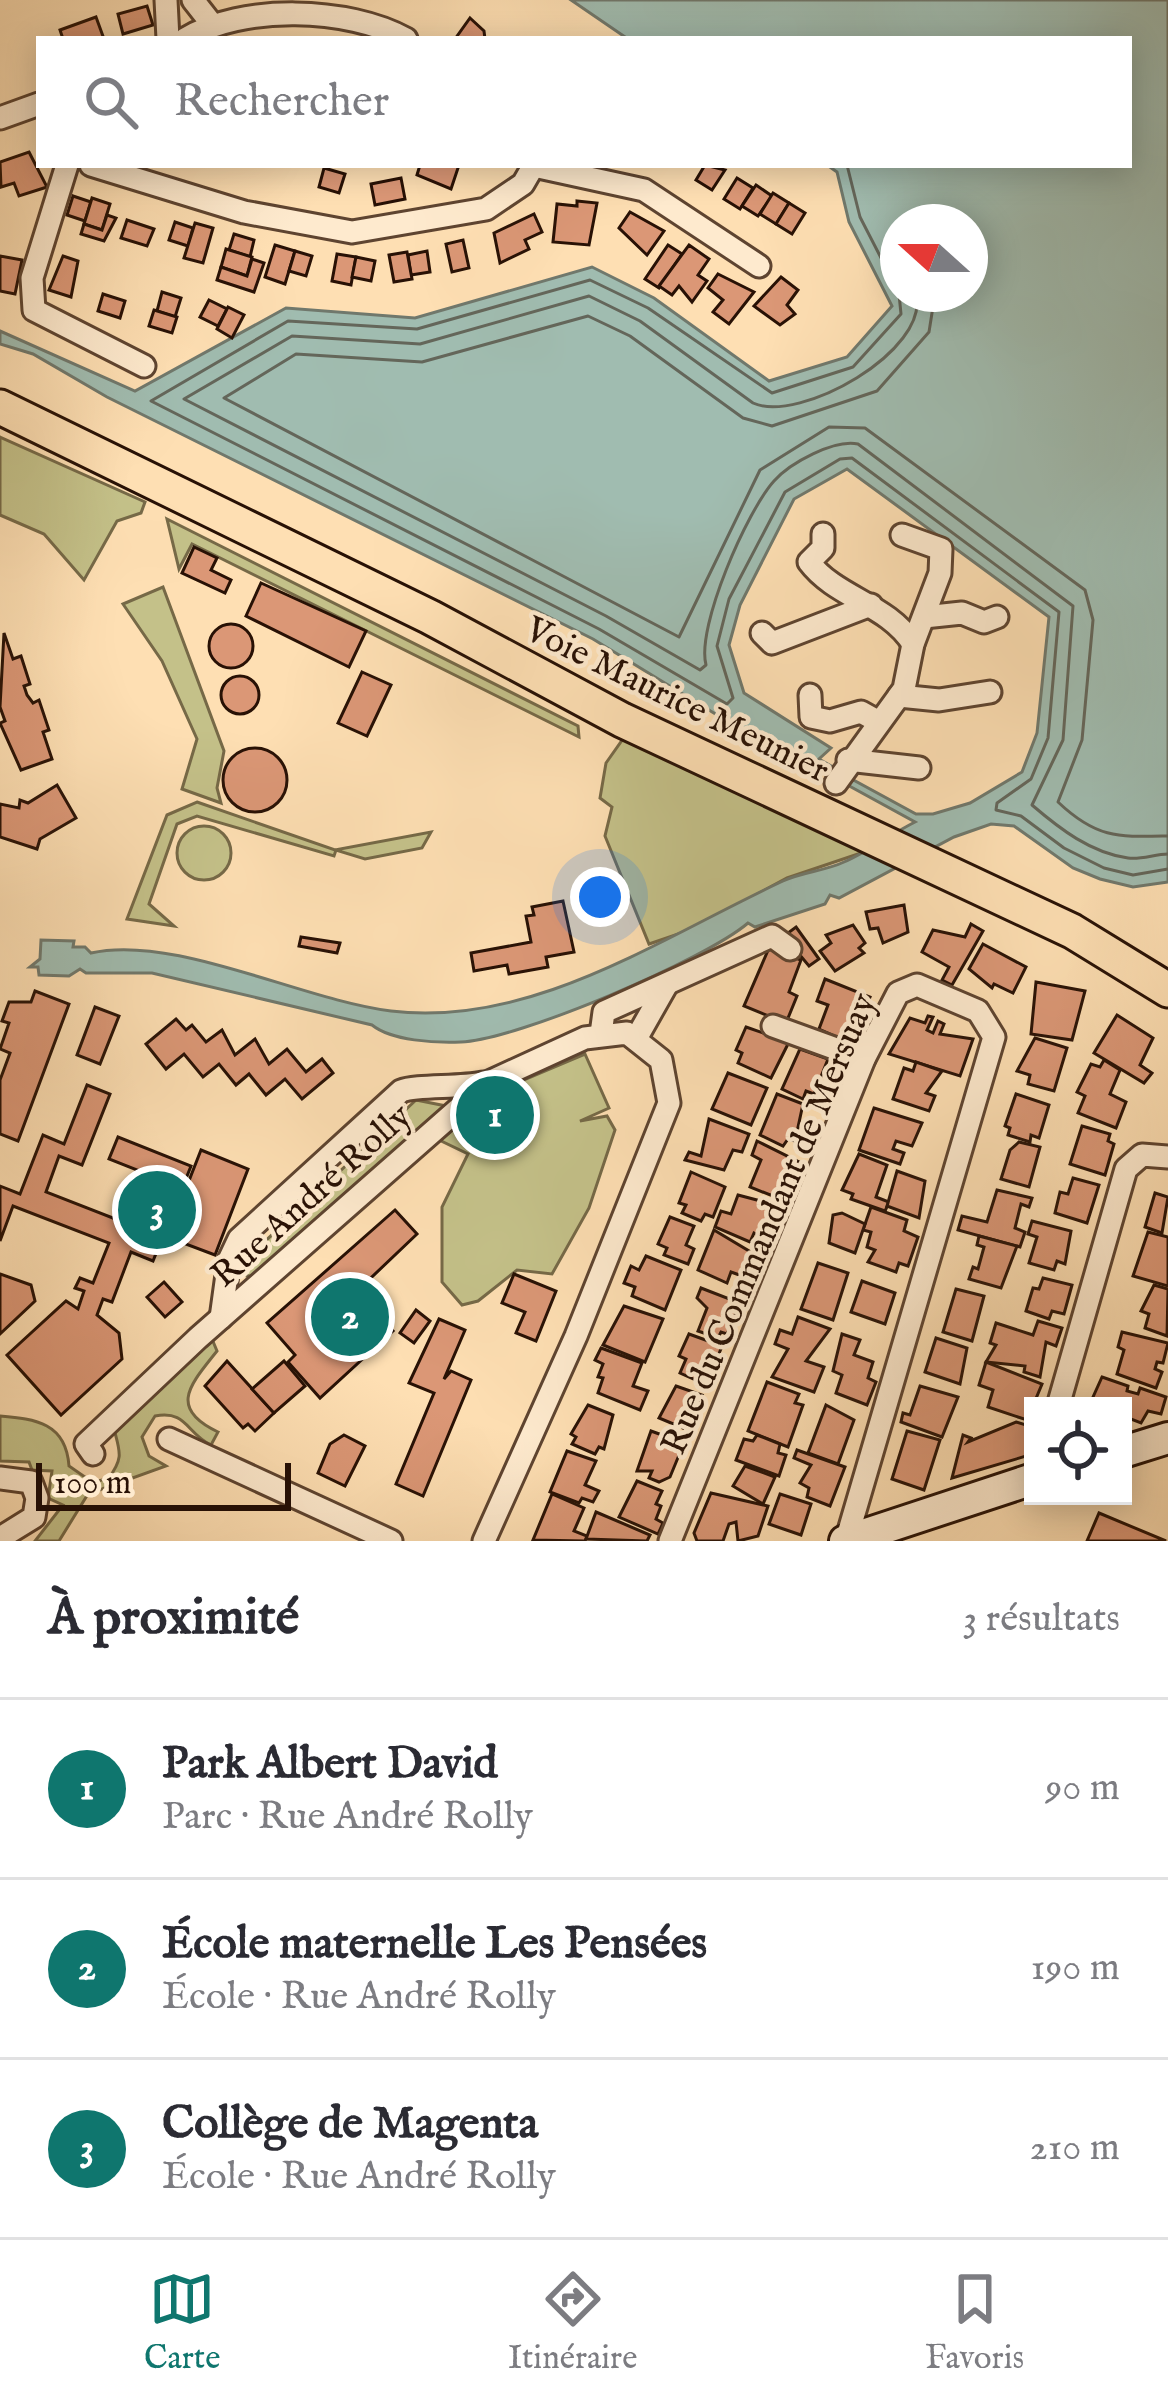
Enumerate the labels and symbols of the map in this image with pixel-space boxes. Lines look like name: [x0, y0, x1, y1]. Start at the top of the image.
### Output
north arrow: [880, 204, 988, 312]
street label: Voie Maurice Meunier: [516, 607, 836, 794]
your location: [570, 867, 630, 927]
street label: Rue du Commandant de Mersuay: [652, 986, 888, 1462]
pin: 1: [456, 1070, 534, 1160]
street label: Rue André Rolly: [202, 1094, 422, 1298]
pin: 3: [118, 1165, 196, 1255]
pin: 2: [311, 1272, 389, 1362]
scale bar: [36, 1457, 291, 1510]

